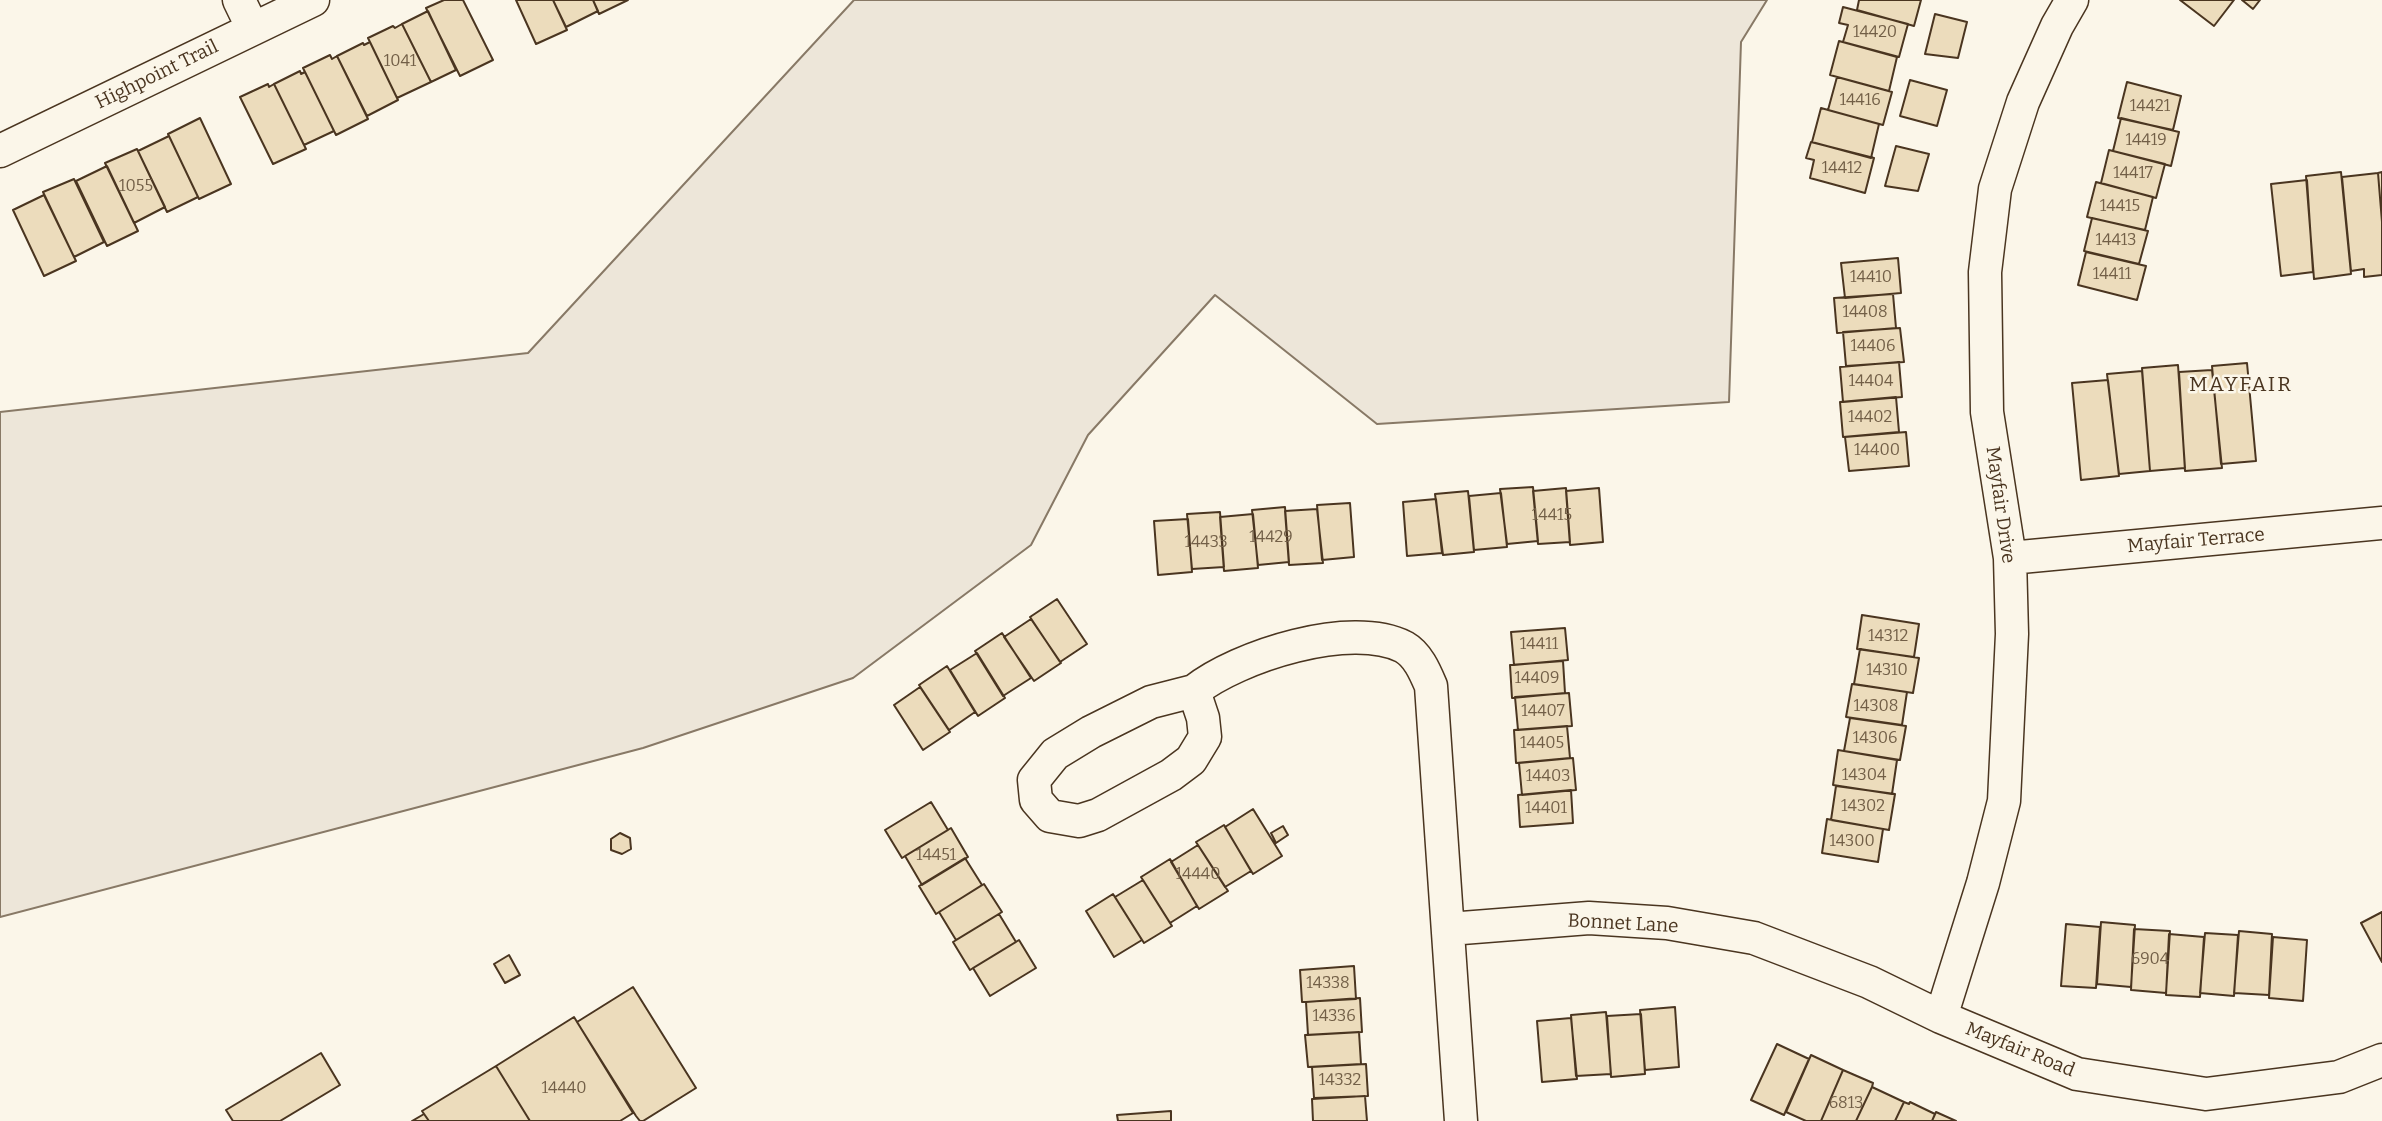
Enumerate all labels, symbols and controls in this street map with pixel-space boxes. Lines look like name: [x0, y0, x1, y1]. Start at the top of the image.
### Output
house number: 14420: [1853, 23, 1897, 43]
street label: Highpoint Trail: [92, 35, 222, 115]
house number: 1041: [384, 52, 416, 72]
house number: 14416: [1839, 91, 1881, 111]
house number: 14421: [2130, 97, 2170, 117]
house number: 14419: [2125, 131, 2167, 151]
house number: 14412: [1822, 159, 1862, 179]
house number: 14417: [2113, 164, 2153, 184]
house number: 1055: [119, 177, 153, 197]
house number: 14415: [2100, 197, 2140, 217]
house number: 14413: [2096, 231, 2136, 251]
house number: 14411: [2093, 265, 2131, 285]
house number: 14410: [1850, 268, 1892, 288]
house number: 14408: [1842, 303, 1888, 323]
house number: 14406: [1851, 337, 1895, 357]
house number: 14404: [1849, 372, 1893, 392]
district label: MAYFAIR: [2190, 372, 2292, 398]
house number: 14402: [1848, 408, 1892, 428]
house number: 14400: [1854, 441, 1900, 461]
street label: Mayfair Drive: [1981, 445, 2019, 565]
house number: 14415: [1532, 506, 1572, 526]
street label: Mayfair Terrace: [2126, 524, 2266, 558]
house number: 14429: [1249, 528, 1293, 548]
house number: 14433: [1184, 533, 1228, 553]
house number: 14312: [1868, 627, 1908, 647]
house number: 14411: [1520, 635, 1558, 655]
house number: 14310: [1866, 661, 1908, 681]
house number: 14409: [1515, 669, 1559, 689]
house number: 14308: [1854, 697, 1898, 717]
house number: 14407: [1521, 702, 1565, 722]
house number: 14306: [1853, 729, 1897, 749]
house number: 14405: [1520, 734, 1564, 754]
house number: 14304: [1842, 766, 1886, 786]
house number: 14403: [1526, 767, 1570, 787]
house number: 14302: [1841, 797, 1885, 817]
house number: 14401: [1525, 799, 1567, 819]
house number: 14300: [1829, 832, 1875, 852]
house number: 14451: [916, 846, 956, 866]
house number: 14440: [1176, 865, 1220, 885]
street label: Bonnet Lane: [1567, 910, 1679, 938]
house number: 6904: [2131, 950, 2169, 970]
house number: 14338: [1306, 974, 1350, 994]
house number: 14336: [1312, 1007, 1356, 1027]
street label: Mayfair Road: [1962, 1018, 2078, 1082]
house number: 14332: [1319, 1071, 1361, 1091]
house number: 14440: [542, 1079, 586, 1099]
house number: 6813: [1829, 1094, 1863, 1114]

